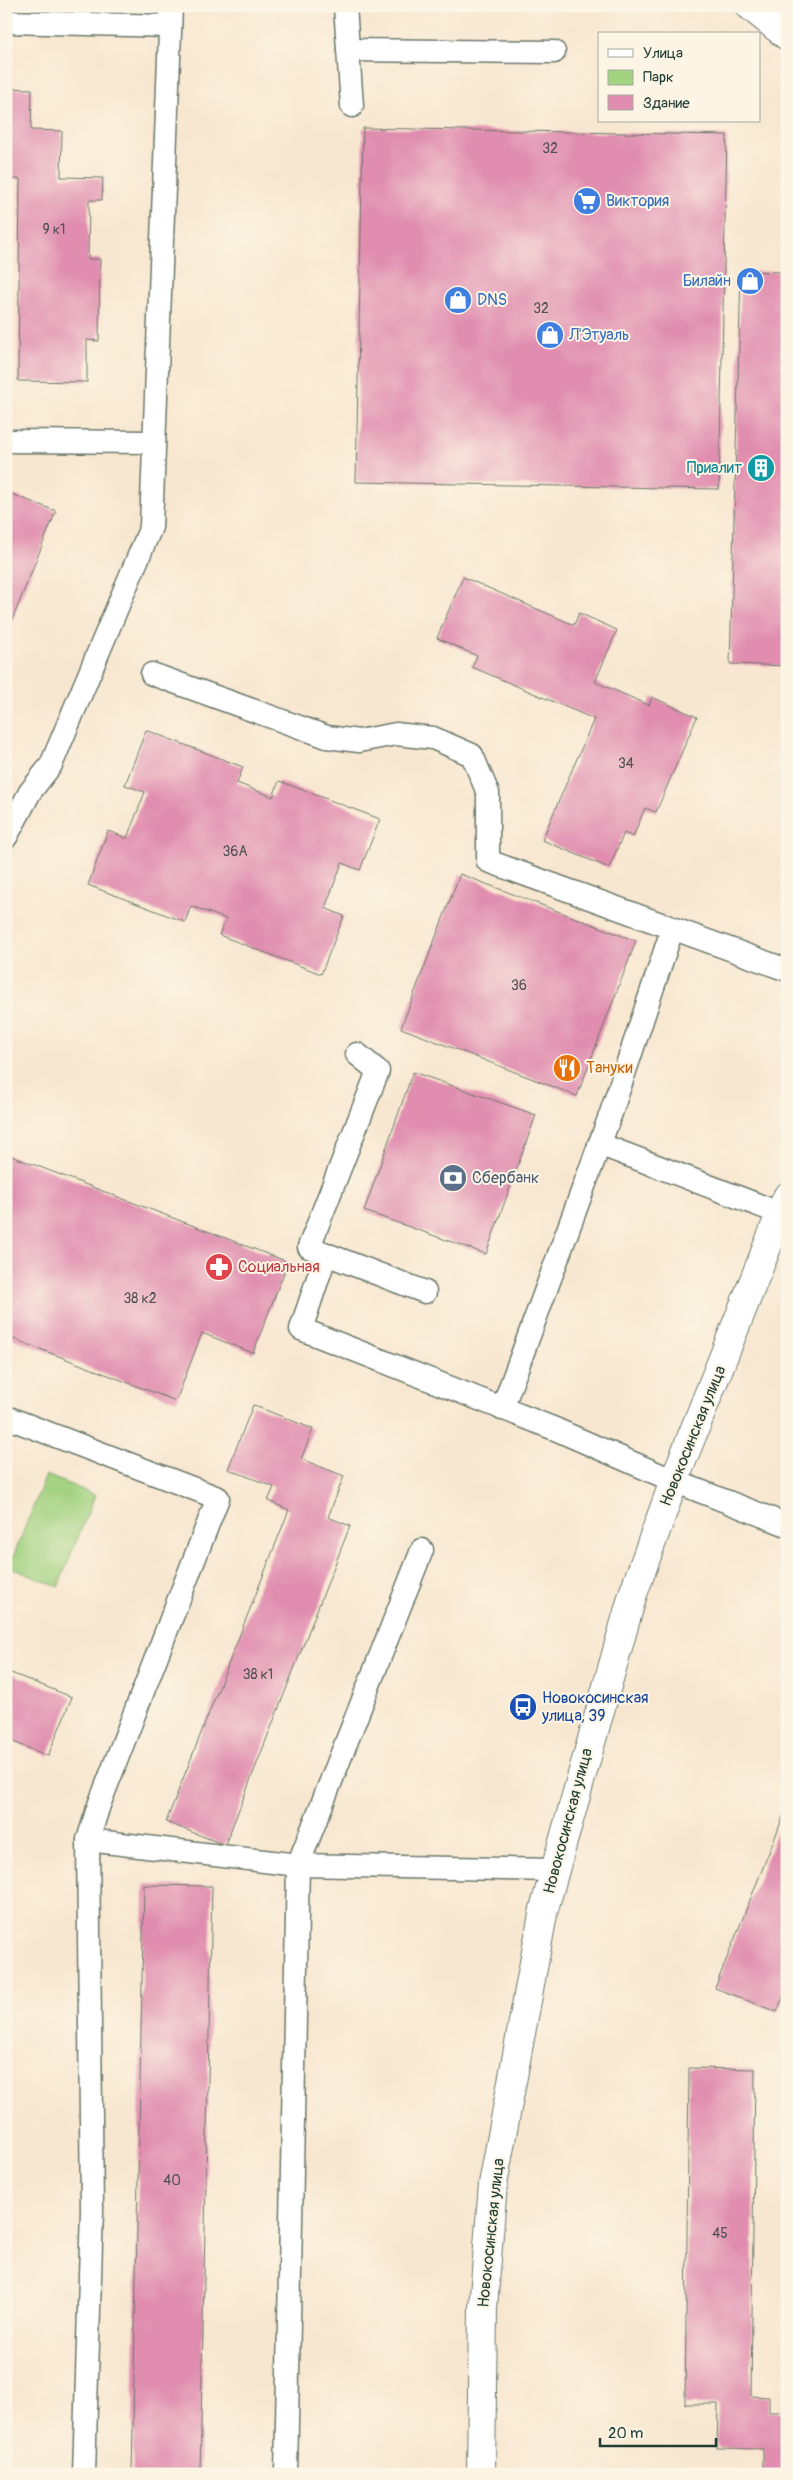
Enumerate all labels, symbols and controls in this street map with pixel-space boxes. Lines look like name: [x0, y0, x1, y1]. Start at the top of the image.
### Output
legend: [598, 32, 760, 122]
text: Улица: [643, 44, 683, 63]
text: Парк: [643, 68, 674, 87]
text: Здание: [643, 94, 690, 113]
house number: 32: [542, 140, 558, 157]
supermarket icon: Виктория: [572, 186, 602, 216]
place label: Виктория: [606, 191, 669, 211]
house number: 9 к1: [43, 221, 65, 238]
shop icon: Билайн: [735, 266, 765, 296]
place label: Билайн: [683, 271, 731, 291]
shop icon: DNS: [443, 285, 473, 315]
place label: DNS: [477, 290, 507, 310]
house number: 32: [533, 300, 549, 317]
shop icon: Л'Этуаль: [535, 320, 565, 350]
place label: Л'Этуаль: [568, 325, 629, 345]
building icon: Приалит: [746, 453, 776, 483]
place label: Приалит: [687, 458, 742, 478]
house number: 34: [618, 755, 634, 772]
house number: 36А: [222, 843, 248, 860]
house number: 36: [511, 977, 527, 994]
restaurant icon: Тануки: [552, 1053, 582, 1083]
place label: Тануки: [586, 1058, 633, 1078]
bank icon: Сбербанк: [438, 1163, 468, 1193]
place label: Сбербанк: [472, 1168, 539, 1188]
pharmacy icon: Социальная: [204, 1252, 234, 1282]
place label: Социальная: [238, 1257, 320, 1277]
house number: 38 к2: [124, 1290, 157, 1307]
street label: Новокосинская улица: [656, 1363, 730, 1509]
house number: 38 к1: [243, 1666, 273, 1683]
place label: Новокосинская улица, 39: [541, 1688, 649, 1726]
bus stop icon: Новокосинская улица, 39: [508, 1692, 538, 1722]
street label: Новокосинская улица: [539, 1746, 597, 1896]
street label: Новокосинская улица: [473, 2157, 509, 2309]
house number: 40: [163, 2172, 181, 2189]
house number: 45: [712, 2225, 728, 2242]
scale bar: [600, 2415, 717, 2447]
text: 20 m: [608, 2424, 643, 2443]

